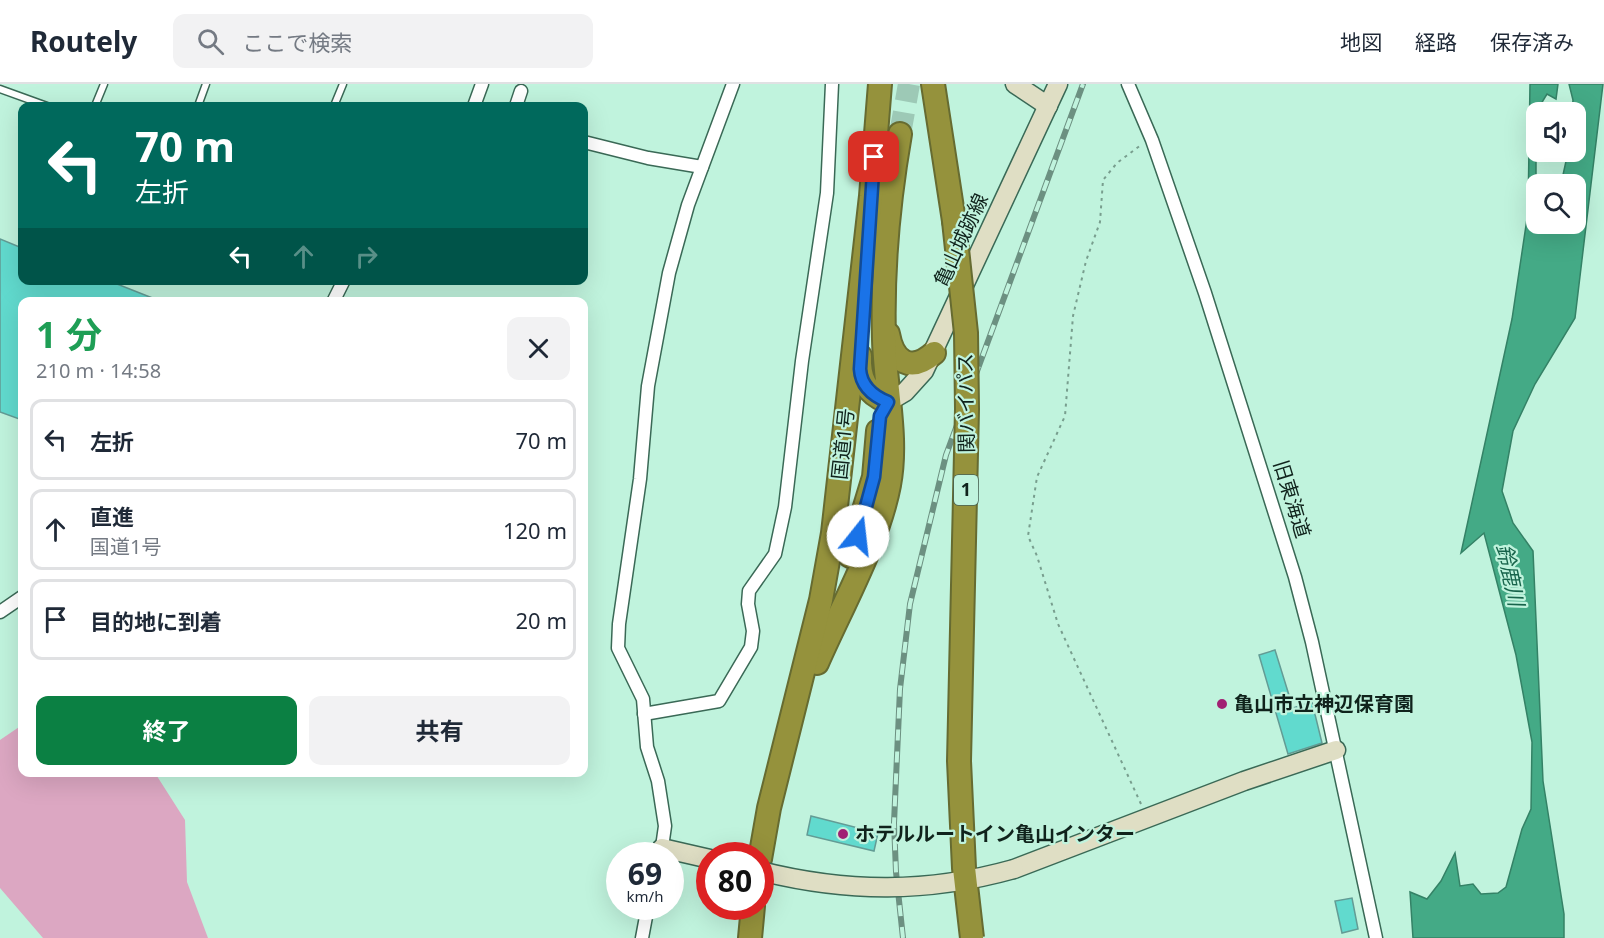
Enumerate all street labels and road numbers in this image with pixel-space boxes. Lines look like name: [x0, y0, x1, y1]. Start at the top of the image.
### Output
street label: 亀山城跡線: [927, 189, 994, 291]
street label: 関バイパス: [951, 353, 980, 453]
street label: 国道1号: [825, 407, 860, 481]
street label: 旧東海道: [1268, 457, 1317, 541]
road number: 1: [954, 475, 978, 505]

